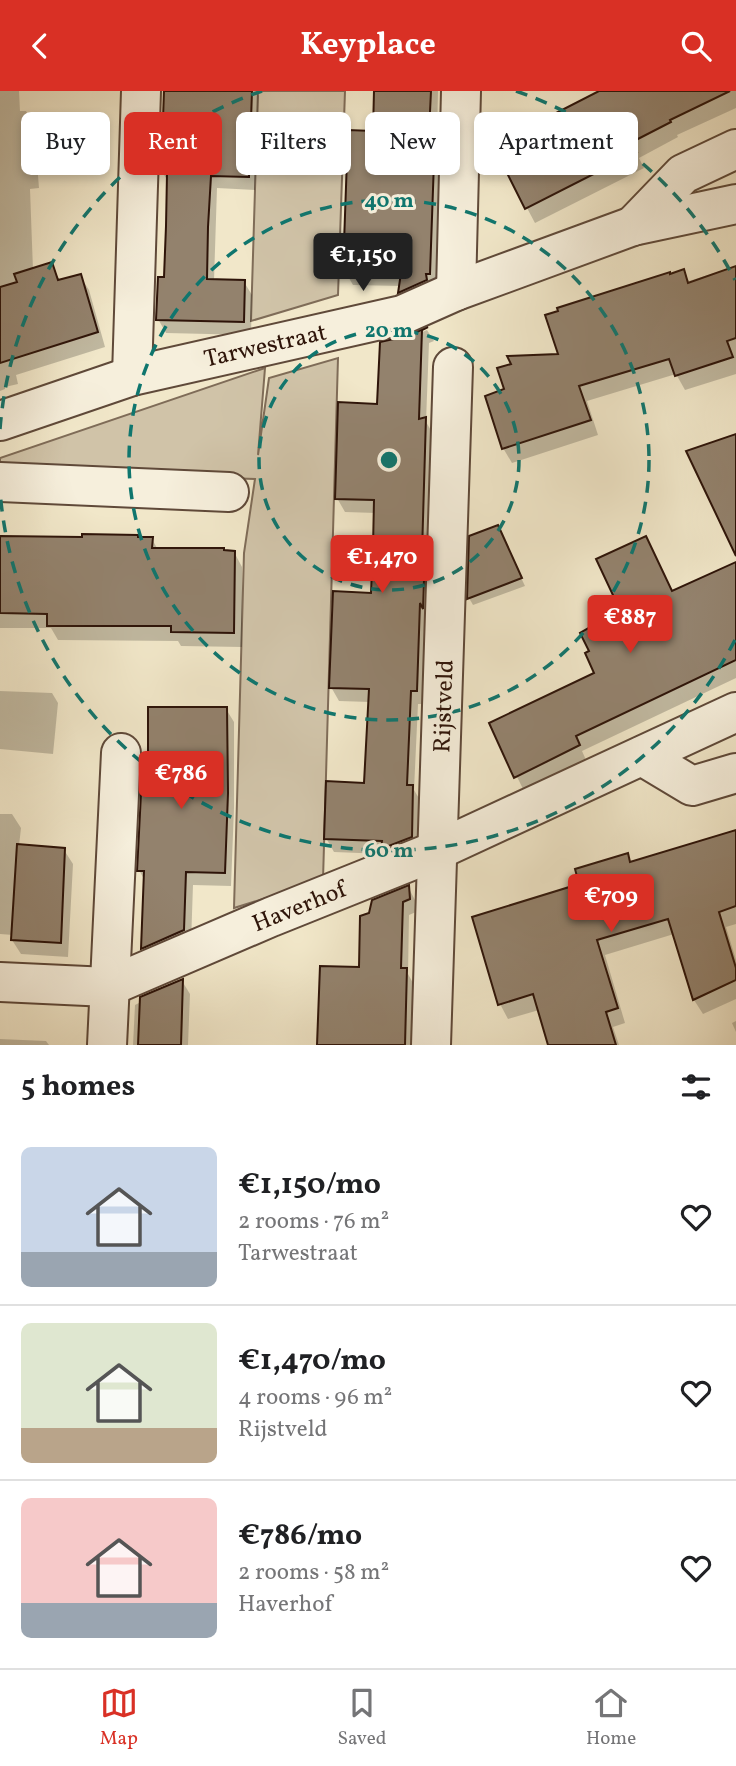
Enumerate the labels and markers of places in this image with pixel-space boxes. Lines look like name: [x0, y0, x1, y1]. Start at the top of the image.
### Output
pin: €1,150: [306, 233, 420, 293]
centre of rings: [377, 448, 401, 472]
pin: €1,470: [325, 535, 439, 595]
pin: €887: [589, 595, 671, 655]
pin: €786: [140, 751, 222, 811]
pin: €709: [570, 875, 652, 934]

